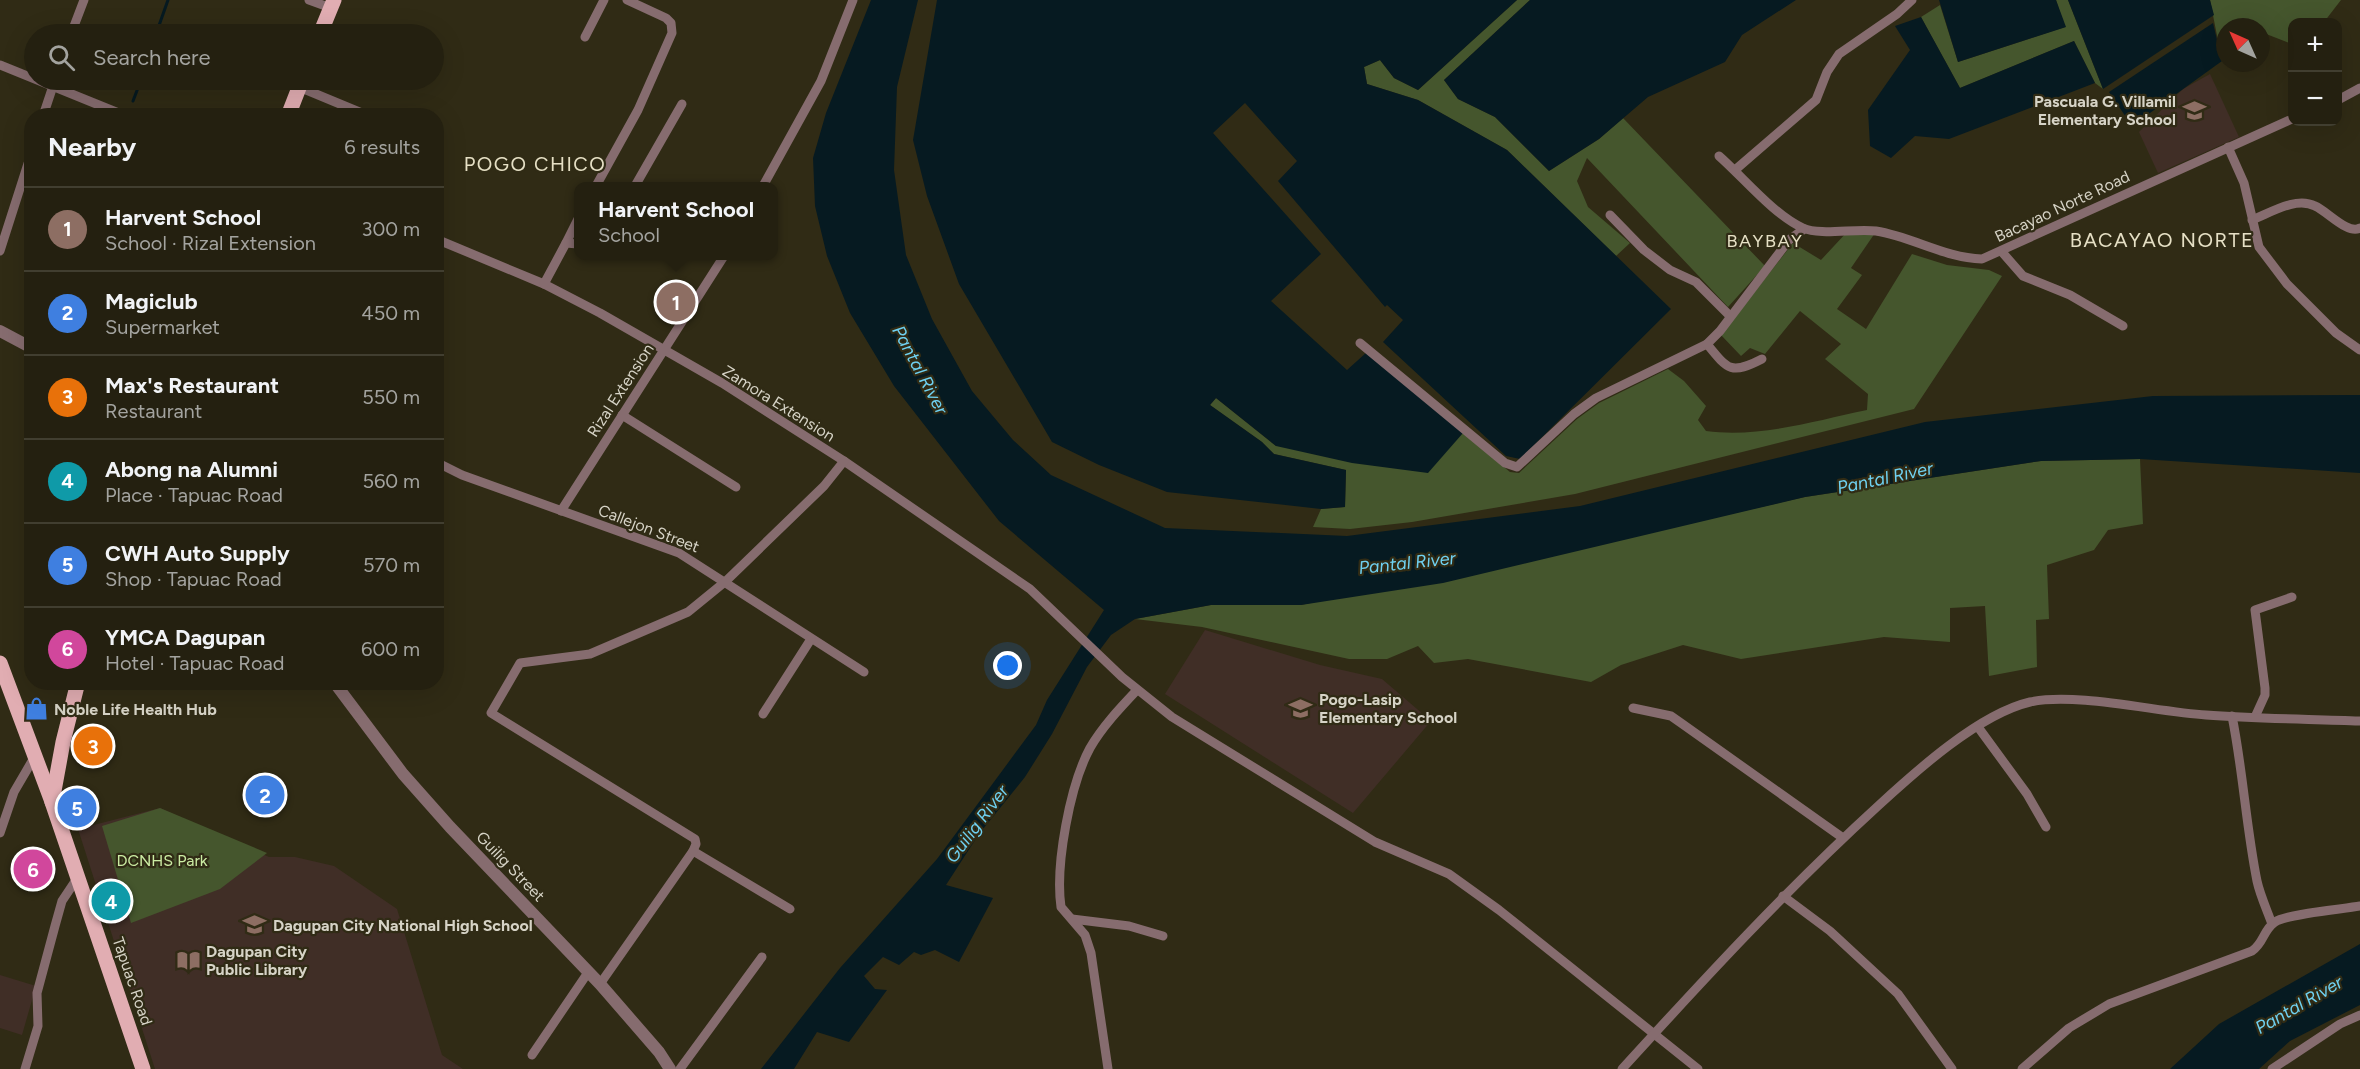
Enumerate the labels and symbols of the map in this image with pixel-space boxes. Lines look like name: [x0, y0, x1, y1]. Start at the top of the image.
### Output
north arrow: [2216, 18, 2270, 72]
place label: Pascuala G. Villamil Elementary School: [2034, 92, 2176, 129]
school or university icon: Pascuala G. Villamil Elementary School: [2181, 97, 2207, 123]
district label: POGO CHICO: [464, 152, 606, 176]
street label: Bacayao Norte Road: [1992, 167, 2133, 246]
district label: BACAYAO NORTE: [2070, 228, 2254, 252]
district label: BAYBAY: [1727, 230, 1803, 252]
pin: 1: [656, 280, 696, 324]
water label: Pantal River: [887, 322, 953, 419]
street label: Rizal Extension: [583, 340, 658, 440]
street label: Zamora Extension: [719, 361, 839, 446]
water label: Pantal River: [1835, 457, 1936, 499]
street label: Callejon Street: [596, 500, 702, 556]
water label: Pantal River: [1357, 547, 1457, 579]
your location: [993, 651, 1022, 680]
place label: Pogo-Lasip Elementary School: [1319, 690, 1457, 727]
school or university icon: Pogo-Lasip Elementary School: [1288, 695, 1314, 721]
shop icon: Noble Life Health Hub: [23, 696, 49, 722]
place label: Noble Life Health Hub: [54, 700, 217, 719]
pin: 3: [74, 724, 112, 768]
pin: 2: [246, 772, 284, 818]
water label: Guilig River: [941, 780, 1014, 867]
pin: 5: [58, 786, 97, 830]
street label: Guilig Street: [472, 827, 549, 905]
pin: 6: [14, 846, 52, 892]
park label: DCNHS Park: [116, 851, 208, 870]
pin: 4: [92, 878, 130, 924]
school or university icon: Dagupan City National High School: [242, 912, 268, 938]
place label: Dagupan City National High School: [273, 916, 533, 935]
street label: Tapuac Road: [109, 935, 156, 1028]
place label: Dagupan City Public Library: [206, 942, 308, 979]
library icon: Dagupan City Public Library: [175, 947, 201, 973]
water label: Pantal River: [2251, 971, 2347, 1039]

